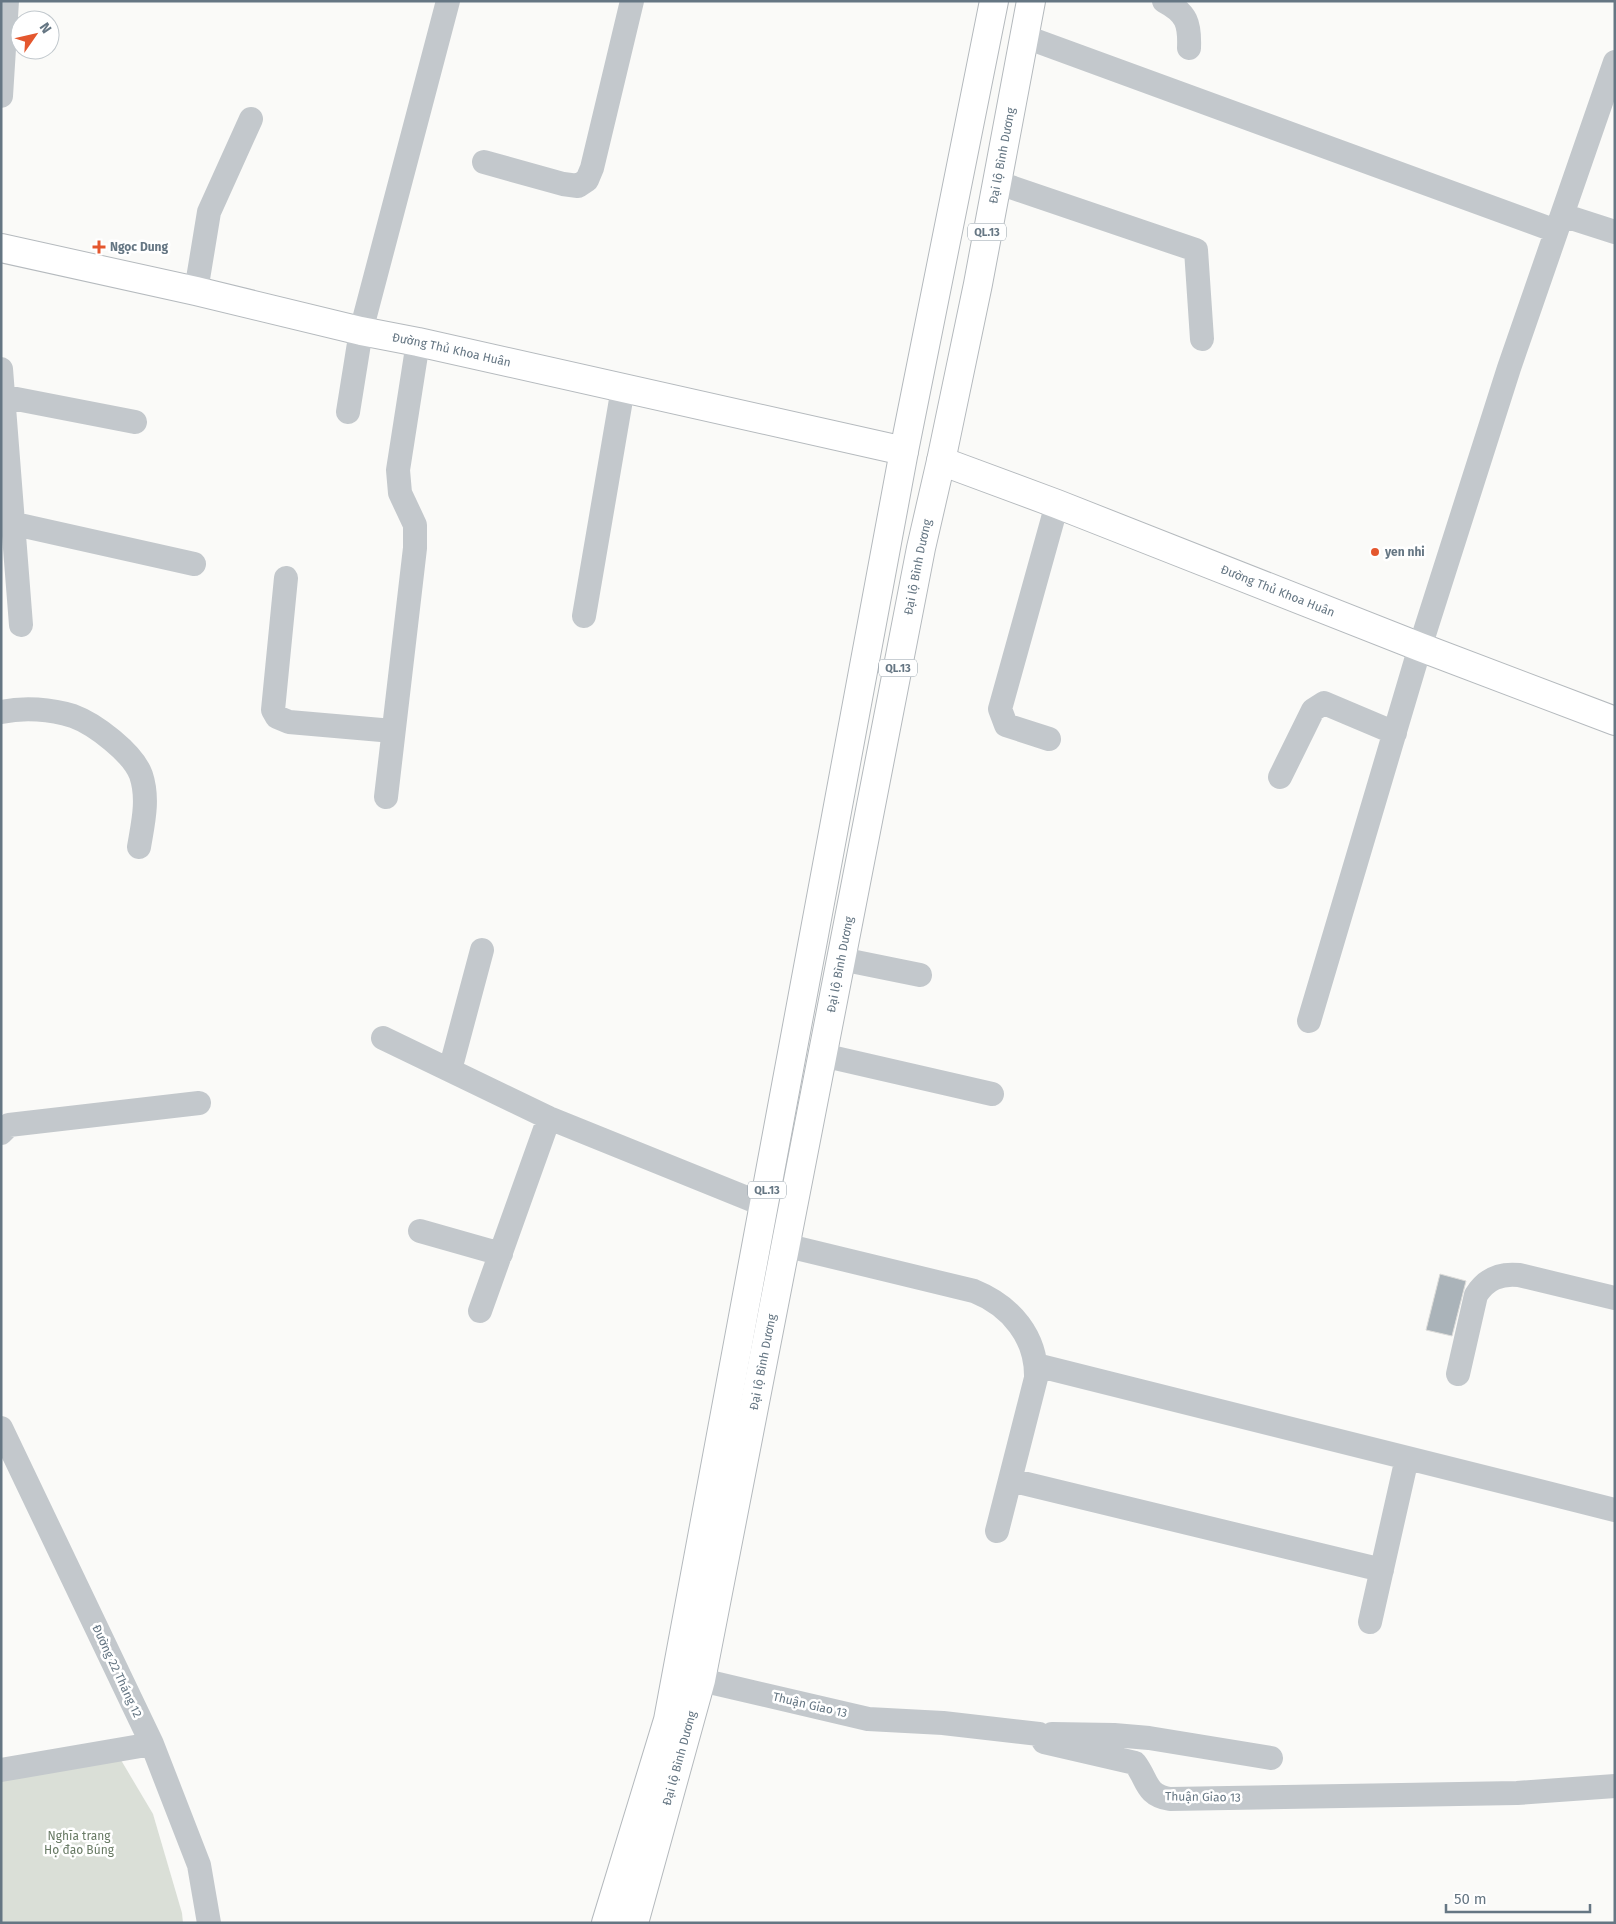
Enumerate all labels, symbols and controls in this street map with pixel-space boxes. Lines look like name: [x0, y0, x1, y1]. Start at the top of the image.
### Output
north arrow: [10, 10, 60, 60]
text: N: [36, 19, 55, 37]
street label: Đại lộ Bình Dương: [986, 106, 1018, 205]
road number: QL.13: [968, 223, 1006, 240]
marker: Ngọc Dung: [92, 240, 106, 254]
place label: Ngọc Dung: [110, 240, 169, 254]
street label: Đường Thủ Khoa Huân: [391, 330, 512, 370]
street label: Đại lộ Bình Dương: [901, 517, 935, 616]
place label: yen nhi: [1384, 545, 1425, 559]
marker: yen nhi: [1369, 546, 1381, 558]
street label: Đường Thủ Khoa Huân: [1219, 562, 1337, 620]
road number: QL.13: [879, 660, 917, 676]
street label: Đại lộ Bình Dương: [824, 914, 856, 1014]
road number: QL.13: [748, 1182, 786, 1198]
street label: Đại lộ Bình Dương: [747, 1312, 779, 1411]
street label: Đường 22 Tháng 12: [89, 1622, 145, 1720]
street label: Thuận Giao 13: [771, 1690, 849, 1720]
street label: Đại lộ Bình Dương: [660, 1708, 699, 1807]
street label: Thuận Giao 13: [1165, 1789, 1241, 1805]
park label: Nghĩa trang Họ đạo Búng: [44, 1829, 115, 1857]
scale bar: [1446, 1882, 1590, 1914]
text: 50 m: [1454, 1890, 1487, 1908]

